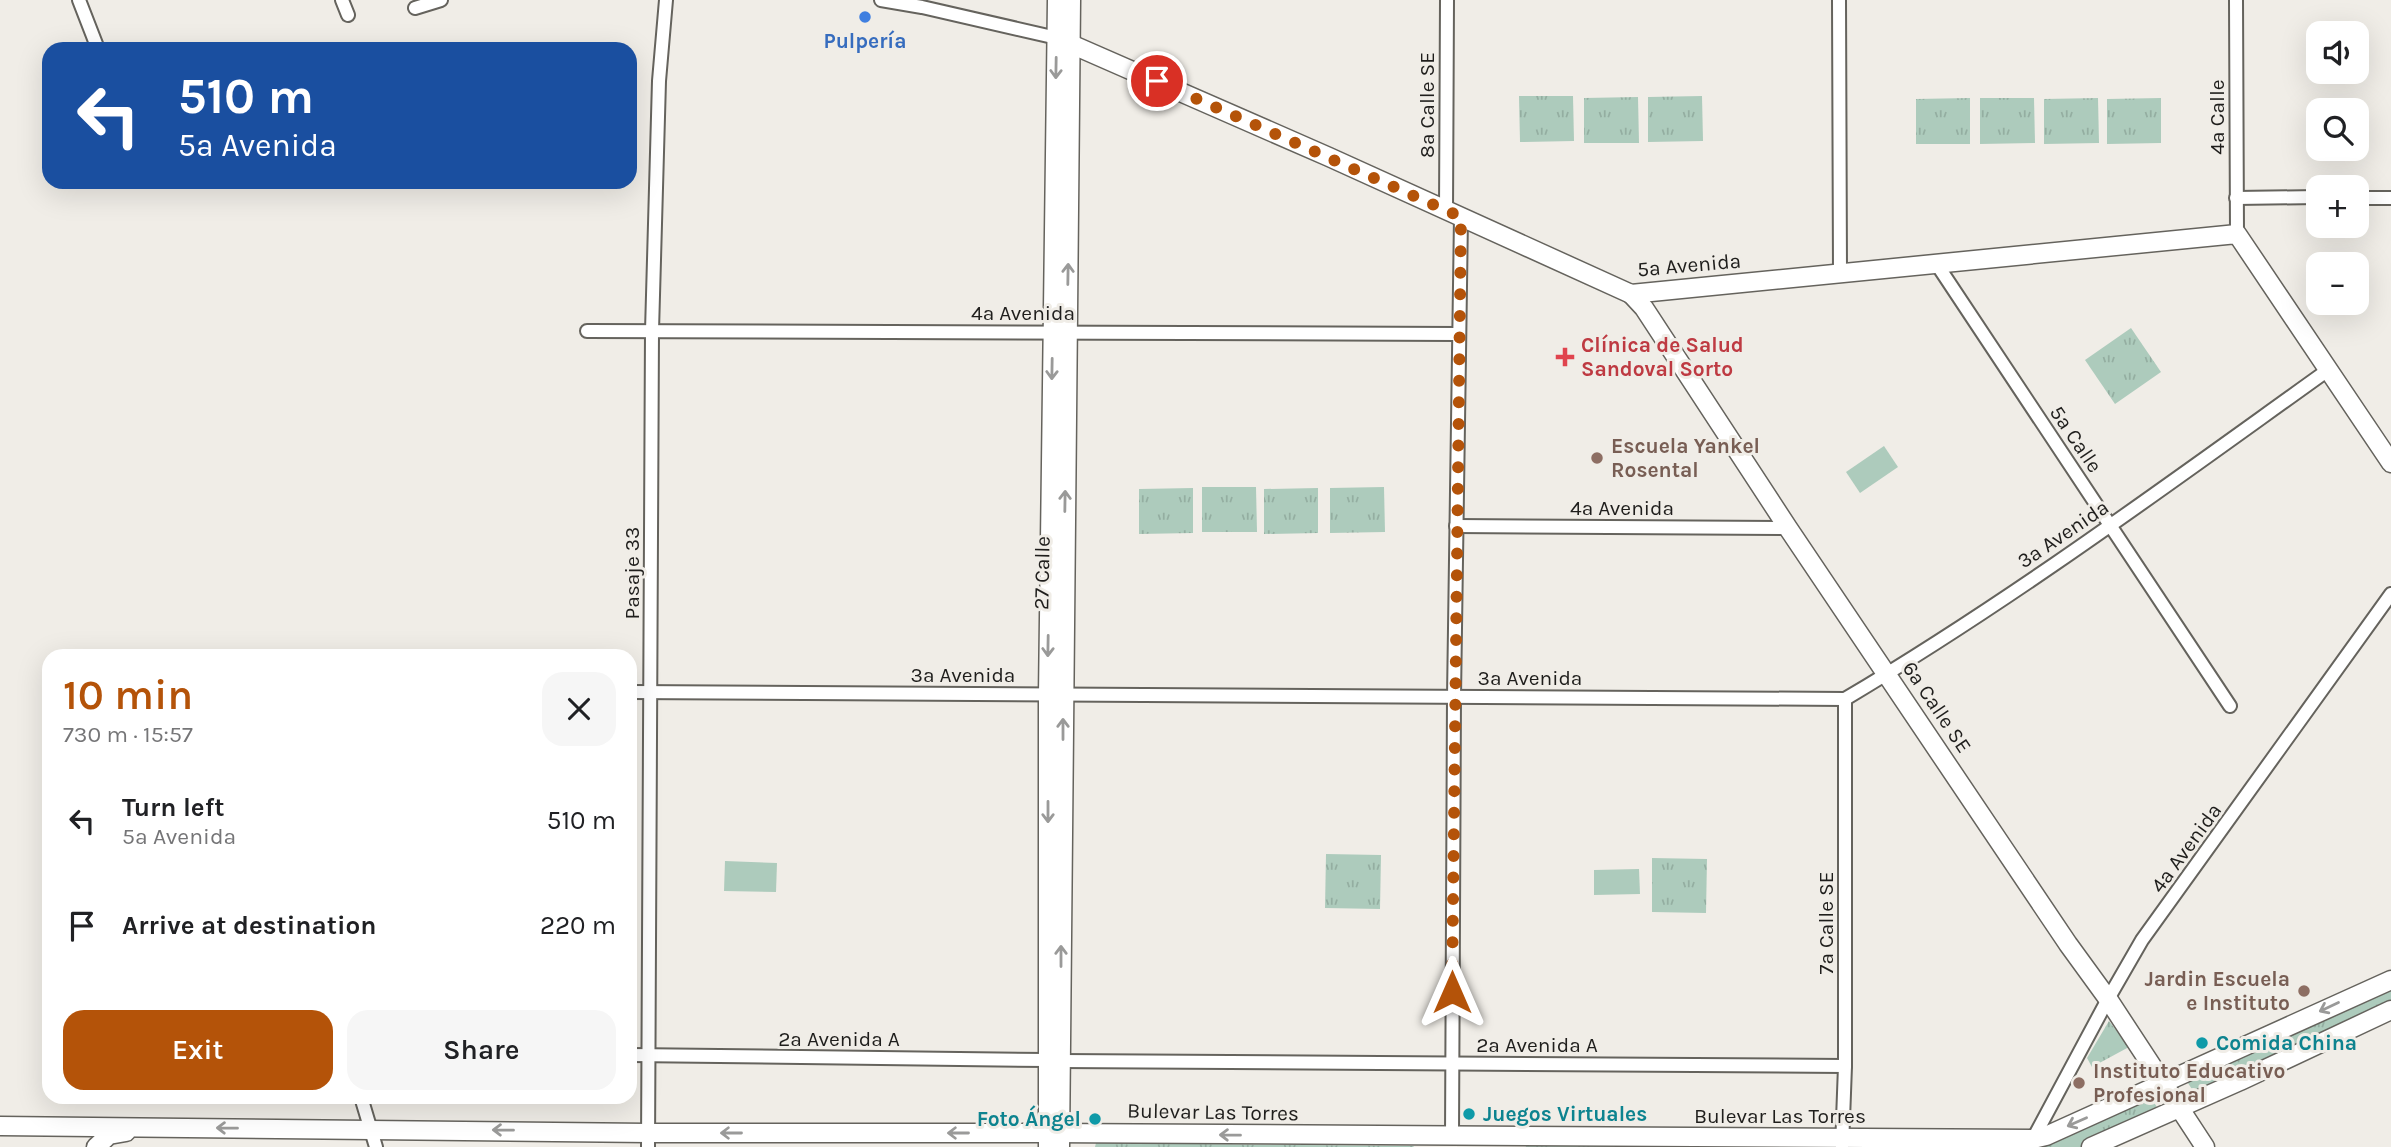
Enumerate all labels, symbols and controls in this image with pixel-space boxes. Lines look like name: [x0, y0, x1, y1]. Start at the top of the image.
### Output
marker: Pulpería: [857, 9, 873, 25]
map controls: [2306, 21, 2369, 315]
button: sound: [2306, 21, 2369, 84]
place label: Pulpería: [823, 29, 907, 53]
pin: [1127, 51, 1187, 111]
street label: 8a Calle SE: [1415, 52, 1439, 158]
one-way arrow: [1050, 56, 1063, 79]
icon: arrive: [1138, 62, 1176, 100]
text: 510 m: [178, 68, 314, 125]
icon: left: [63, 70, 154, 161]
street label: 4a Calle: [2205, 79, 2229, 155]
button: search: [2306, 98, 2369, 161]
text: 5a Avenida: [178, 127, 337, 164]
button: +: [2306, 175, 2369, 238]
street label: 5a Avenida: [1636, 249, 1742, 281]
button: −: [2306, 252, 2369, 315]
one-way arrow: [1061, 263, 1075, 286]
street label: 4a Avenida: [971, 301, 1075, 325]
place label: Clínica de Salud Sandoval Sorto: [1581, 333, 1744, 381]
marker: Clínica de Salud Sandoval Sorto: [1555, 347, 1575, 367]
one-way arrow: [1045, 357, 1059, 380]
street label: 5a Calle: [2045, 401, 2107, 477]
place label: Escuela Yankel Rosental: [1611, 434, 1760, 482]
marker: Escuela Yankel Rosental: [1589, 450, 1605, 466]
one-way arrow: [1059, 490, 1072, 513]
street label: 3a Avenida: [2013, 495, 2113, 573]
street label: 4a Avenida: [1570, 496, 1674, 520]
street label: Pasaje 33: [620, 527, 644, 619]
street label: 27 Calle: [1029, 536, 1055, 610]
one-way arrow: [1041, 634, 1055, 657]
street label: 6a Calle SE: [1898, 657, 1976, 757]
street label: 3a Avenida: [911, 663, 1015, 687]
street label: 3a Avenida: [1478, 666, 1582, 690]
text: 10 min: [63, 670, 193, 720]
button: close: [542, 672, 616, 746]
one-way arrow: [1056, 718, 1070, 741]
text: 730 m · 15:57: [63, 721, 193, 748]
text: Turn left: [122, 792, 224, 823]
street label: 4a Avenida: [2146, 799, 2226, 897]
one-way arrow: [1041, 800, 1055, 823]
icon: left: [63, 802, 101, 840]
text: 510 m: [547, 805, 616, 836]
text: 5a Avenida: [122, 823, 236, 850]
street label: 7a Calle SE: [1814, 872, 1838, 974]
icon: arrive: [63, 907, 101, 945]
text: Arrive at destination: [122, 910, 376, 941]
text: 220 m: [540, 910, 616, 941]
one-way arrow: [1054, 945, 1068, 968]
position arrow: [1415, 955, 1489, 1029]
place label: Jardin Escuela e Instituto: [2144, 967, 2290, 1015]
marker: Jardin Escuela e Instituto: [2296, 983, 2312, 999]
one-way arrow: [2318, 1001, 2340, 1014]
button: Exit: [63, 1010, 333, 1090]
button: Share: [347, 1010, 616, 1090]
street label: 2a Avenida A: [778, 1027, 900, 1051]
place label: Comida China: [2216, 1031, 2357, 1055]
street label: 2a Avenida A: [1476, 1033, 1598, 1057]
marker: Comida China: [2194, 1035, 2210, 1051]
place label: Instituto Educativo Profesional: [2093, 1059, 2285, 1107]
marker: Instituto Educativo Profesional: [2071, 1075, 2087, 1091]
street label: Bulevar Las Torres: [1127, 1099, 1299, 1125]
place label: Juegos Virtuales: [1483, 1102, 1647, 1126]
street label: Bulevar Las Torres: [1694, 1104, 1866, 1128]
place label: Foto Ángel: [977, 1105, 1081, 1131]
marker: Juegos Virtuales: [1461, 1106, 1477, 1122]
marker: Foto Ángel: [1087, 1111, 1103, 1127]
one-way arrow: [2067, 1116, 2088, 1129]
one-way arrow: [216, 1121, 239, 1135]
one-way arrow: [492, 1124, 515, 1137]
one-way arrow: [720, 1126, 743, 1140]
one-way arrow: [947, 1126, 970, 1140]
one-way arrow: [1219, 1128, 1242, 1141]

